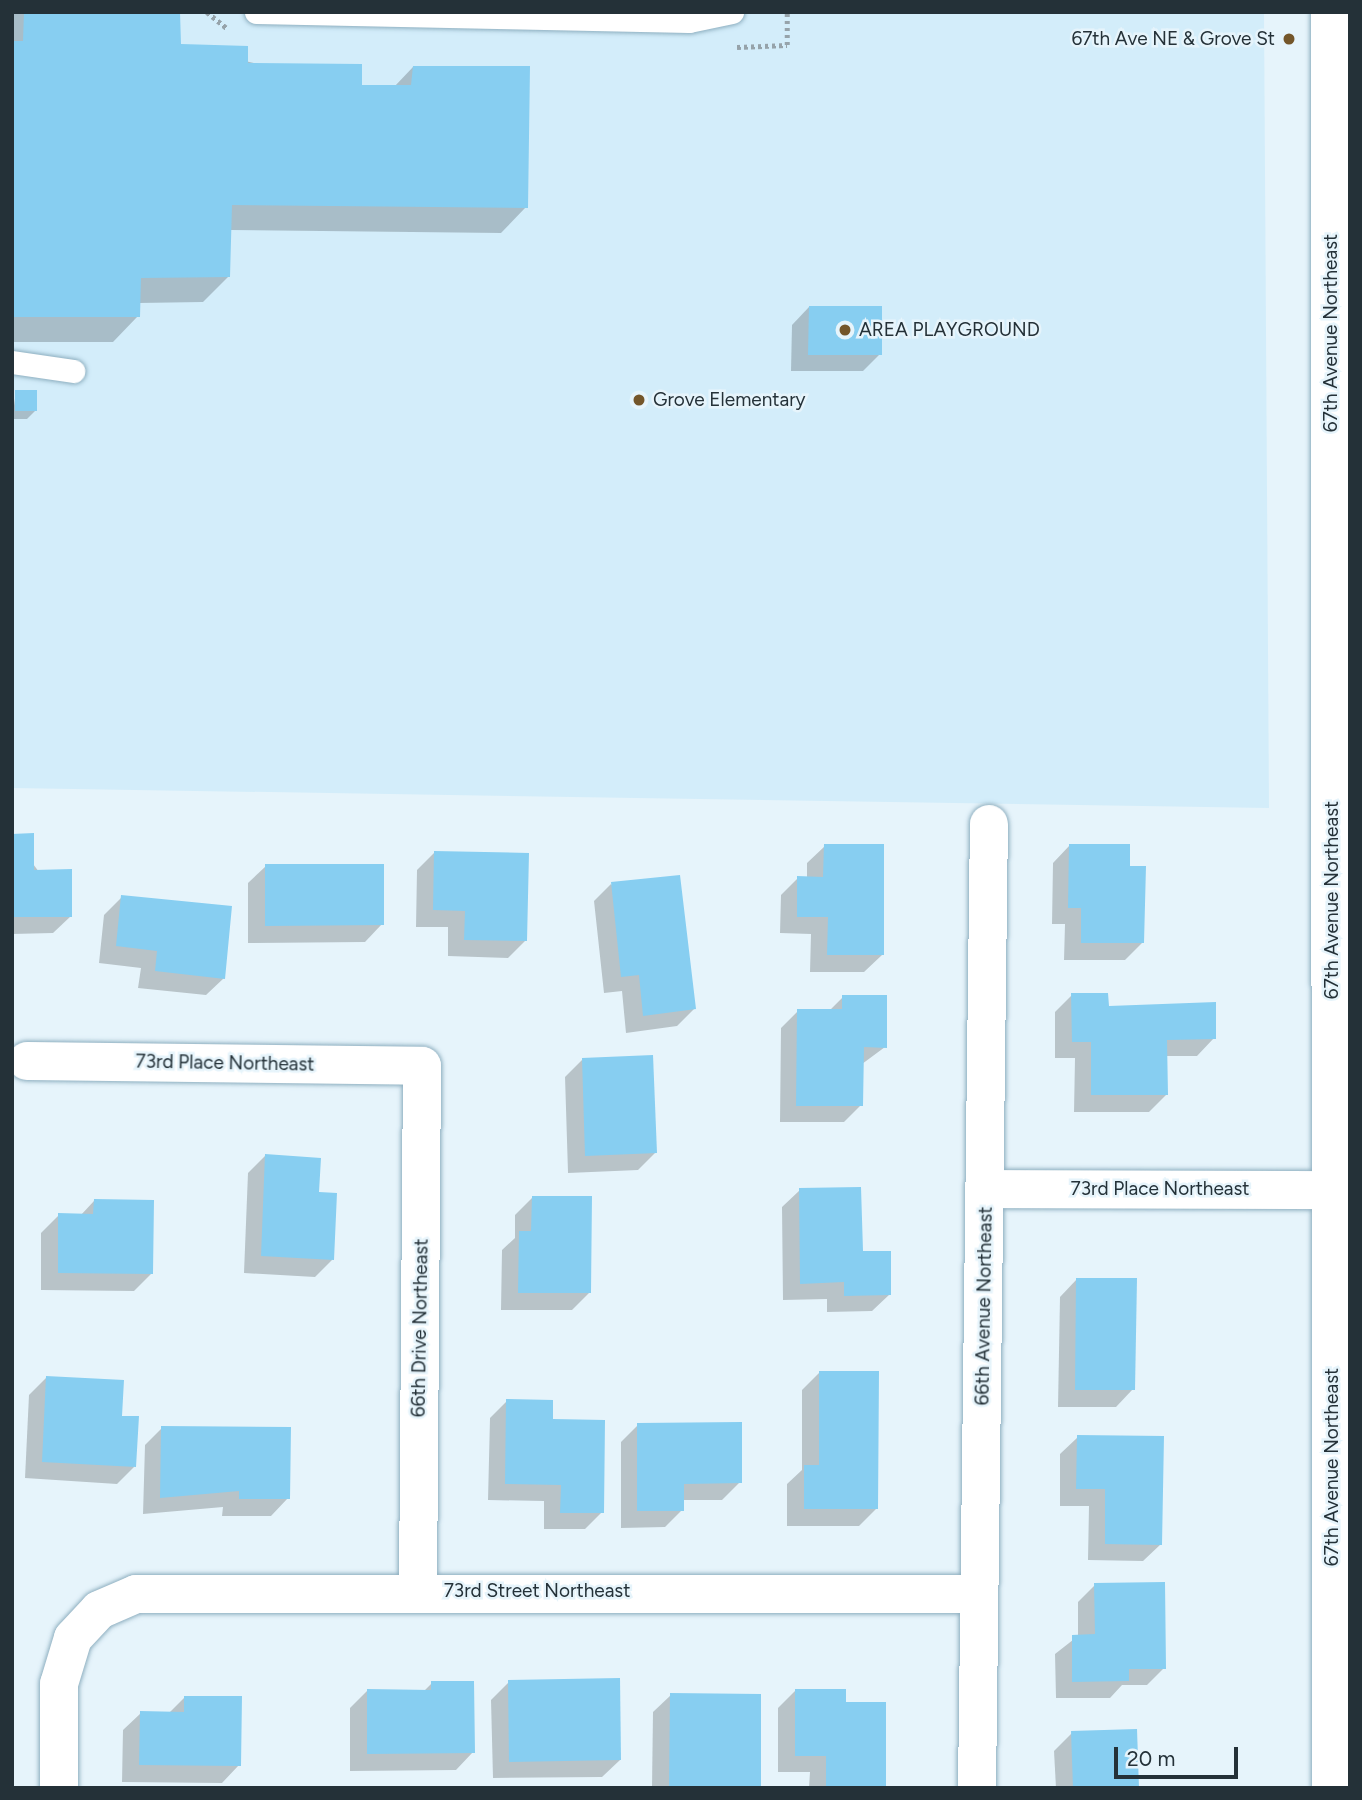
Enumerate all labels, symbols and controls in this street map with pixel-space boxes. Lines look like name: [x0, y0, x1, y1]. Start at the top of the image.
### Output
place label: 67th Ave NE & Grove St: [1071, 28, 1275, 50]
marker: 67th Ave NE & Grove St: [1281, 31, 1297, 47]
street label: 67th Avenue Northeast: [1320, 234, 1342, 432]
place label: AREA PLAYGROUND: [859, 319, 1040, 341]
marker: AREA PLAYGROUND: [837, 322, 853, 338]
place label: Grove Elementary: [653, 389, 806, 411]
marker: Grove Elementary: [631, 392, 647, 408]
street label: 67th Avenue Northeast: [1321, 801, 1343, 999]
street label: 73rd Place Northeast: [135, 1050, 315, 1076]
street label: 73rd Place Northeast: [1070, 1178, 1250, 1200]
street label: 66th Avenue Northeast: [971, 1206, 997, 1406]
street label: 66th Drive Northeast: [407, 1238, 433, 1418]
street label: 67th Avenue Northeast: [1321, 1368, 1343, 1566]
street label: 73rd Street Northeast: [444, 1580, 630, 1602]
scale bar: [1117, 1734, 1241, 1778]
text: 20 m: [1127, 1746, 1175, 1771]

